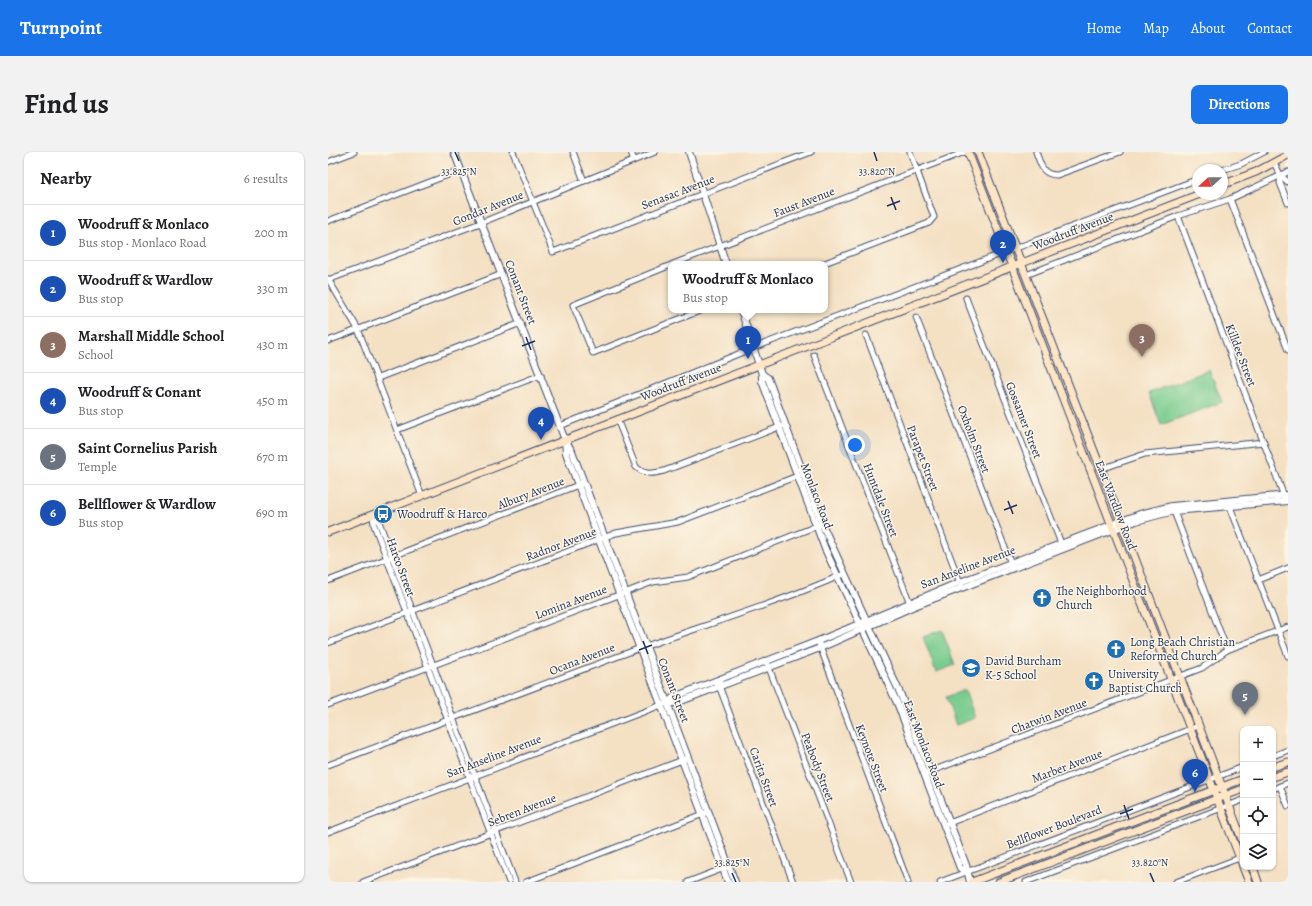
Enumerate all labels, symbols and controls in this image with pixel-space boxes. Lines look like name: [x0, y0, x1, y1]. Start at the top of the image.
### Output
text: Turnpoint: [20, 15, 102, 41]
text: Home: [1086, 19, 1121, 38]
text: Map: [1143, 19, 1169, 38]
text: About: [1191, 19, 1225, 38]
text: Contact: [1247, 19, 1292, 38]
text: Find us: [24, 85, 109, 123]
button: Directions: [1191, 85, 1288, 124]
north arrow: [1192, 164, 1228, 200]
text: 33.825°N: [441, 165, 477, 178]
text: 33.820°N: [859, 165, 895, 178]
text: Nearby: [40, 167, 91, 190]
text: 6 results: [244, 170, 288, 187]
street label: Senasac Avenue: [639, 171, 717, 213]
street label: Faust Avenue: [771, 183, 837, 221]
street label: Gondar Avenue: [450, 187, 526, 229]
street label: Woodruff Avenue: [1029, 208, 1116, 254]
text: Woodruff & Monlaco: [78, 214, 209, 234]
text: 1: [51, 224, 55, 241]
text: 200 m: [255, 224, 288, 241]
pin: 2: [990, 230, 1016, 263]
text: Bus stop · Monlaco Road: [78, 234, 206, 251]
street label: Conant Street: [501, 257, 541, 327]
popup: [668, 261, 828, 313]
text: Woodruff & Monlaco: [682, 269, 814, 289]
text: Woodruff & Wardlow: [78, 270, 213, 290]
text: 2: [50, 280, 56, 297]
text: 330 m: [257, 280, 288, 297]
text: Bus stop: [682, 289, 728, 306]
text: Bus stop: [78, 290, 123, 307]
street label: Killdee Street: [1222, 321, 1260, 389]
pin: 3: [1129, 324, 1155, 357]
text: Marshall Middle School: [78, 326, 224, 346]
pin: 1: [735, 326, 761, 359]
text: 3: [50, 336, 56, 353]
text: 430 m: [256, 336, 288, 353]
text: School: [78, 346, 113, 363]
street label: Woodruff Avenue: [637, 359, 724, 405]
street label: Gossamer Street: [1002, 379, 1046, 461]
text: Woodruff & Conant: [78, 382, 201, 402]
text: 4: [50, 392, 56, 409]
text: 450 m: [256, 392, 288, 409]
text: Bus stop: [78, 402, 123, 419]
street label: Oxholm Street: [954, 403, 994, 475]
pin: 4: [528, 407, 554, 440]
street label: Parapet Street: [903, 423, 943, 493]
your location: [845, 435, 865, 455]
text: Saint Cornelius Parish: [78, 438, 217, 458]
text: 5: [50, 448, 56, 465]
text: 670 m: [256, 448, 288, 465]
text: Temple: [78, 458, 117, 475]
street label: East Wardlow Road: [1092, 458, 1141, 553]
street label: Monlaco Road: [797, 461, 837, 532]
street label: Huntdale Street: [859, 461, 903, 539]
street label: Albury Avenue: [494, 473, 567, 513]
text: Bellflower & Wardlow: [78, 494, 216, 514]
bus stop icon: Woodruff & Harco: [372, 503, 394, 525]
text: 6: [50, 504, 56, 521]
text: 690 m: [256, 504, 288, 521]
place label: Woodruff & Harco: [396, 506, 487, 522]
text: Bus stop: [78, 514, 123, 531]
street label: Radnor Avenue: [523, 523, 599, 565]
street label: Harco Street: [383, 535, 419, 599]
street label: San Anseline Avenue: [918, 542, 1018, 592]
street label: Lomina Avenue: [533, 581, 609, 623]
place label: The Neighborhood Church: [1056, 583, 1147, 613]
church icon: The Neighborhood Church: [1031, 587, 1053, 609]
place label: Long Beach Christian Reformed Church: [1130, 634, 1236, 664]
church icon: Long Beach Christian Reformed Church: [1105, 638, 1127, 660]
street label: Ocana Avenue: [547, 639, 617, 679]
place label: David Burcham K-5 School: [985, 653, 1062, 683]
street label: Conant Street: [654, 655, 694, 725]
school or university icon: David Burcham K-5 School: [960, 657, 982, 679]
place label: University Baptist Church: [1108, 666, 1183, 696]
church icon: University Baptist Church: [1083, 670, 1105, 692]
pin: 5: [1232, 682, 1258, 715]
street label: Chatwin Avenue: [1009, 694, 1089, 738]
street label: East Monlaco Road: [900, 698, 948, 791]
street label: Keynote Street: [852, 722, 892, 794]
map controls: [1240, 726, 1276, 870]
button: +: [1240, 726, 1276, 762]
street label: Peabody Street: [797, 730, 839, 804]
street label: San Anseline Avenue: [444, 731, 544, 781]
street label: Carita Street: [746, 745, 782, 809]
street label: Marber Avenue: [1029, 745, 1105, 787]
pin: 6: [1182, 759, 1208, 792]
button: −: [1240, 762, 1276, 798]
street label: Sebren Avenue: [485, 790, 559, 830]
button: locate: [1240, 798, 1276, 834]
street label: Bellflower Boulevard: [1004, 801, 1105, 853]
button: layers: [1240, 834, 1276, 870]
text: 33.825°N: [714, 856, 750, 869]
text: 33.820°N: [1132, 856, 1168, 869]

